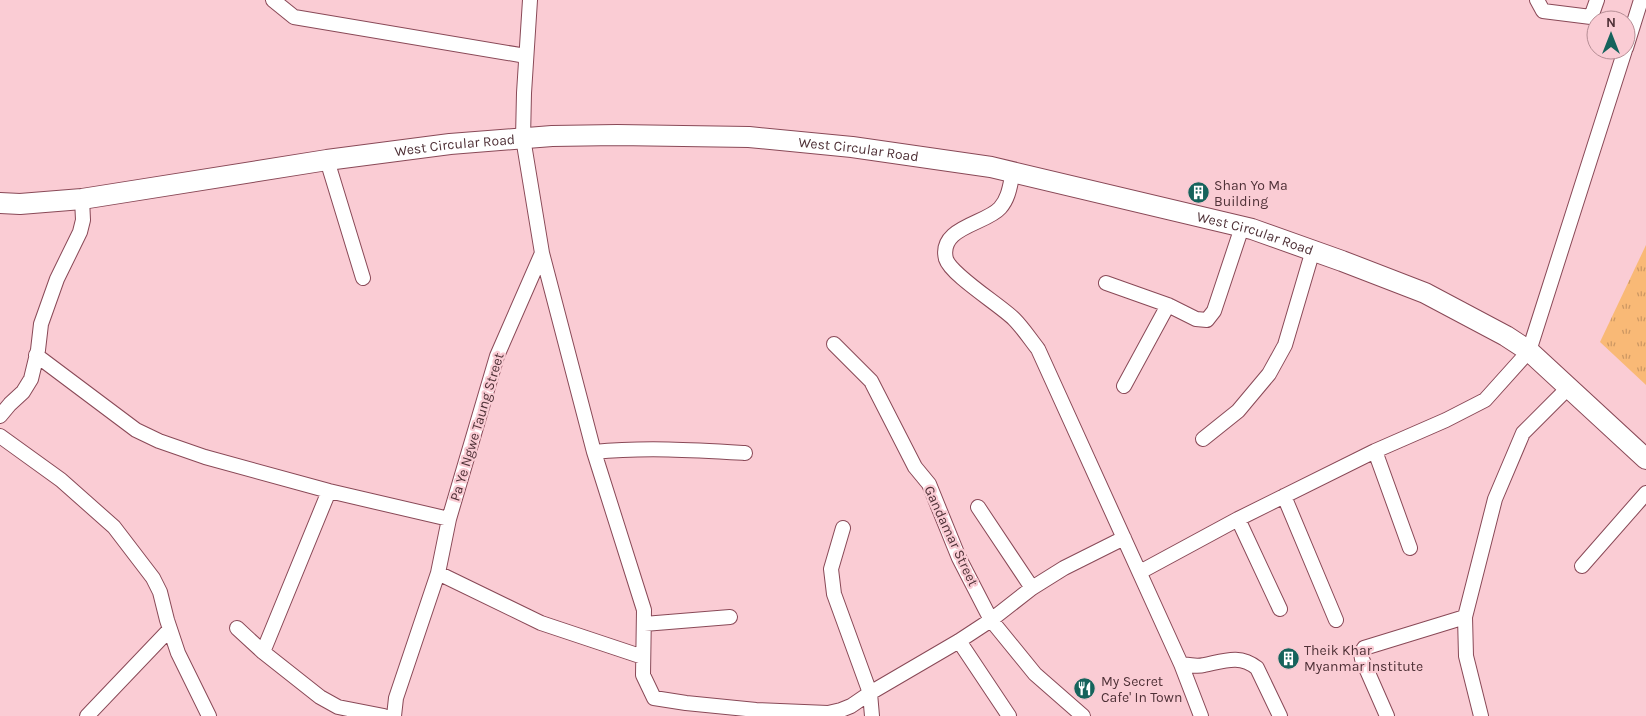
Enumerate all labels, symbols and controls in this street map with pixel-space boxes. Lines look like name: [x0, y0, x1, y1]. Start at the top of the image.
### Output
north arrow: [1586, 10, 1636, 60]
text: N: [1606, 14, 1616, 31]
street label: West Circular Road: [393, 130, 516, 160]
street label: West Circular Road: [798, 133, 920, 165]
place label: Shan Yo Ma Building: [1214, 177, 1288, 210]
building icon: Shan Yo Ma Building: [1186, 181, 1210, 205]
street label: West Circular Road: [1195, 208, 1316, 259]
street label: Pa Ye Ngwe Taung Street: [446, 351, 508, 503]
street label: Gandamar Street: [920, 483, 982, 589]
place label: Theik Khar Myanmar Institute: [1304, 642, 1423, 675]
building icon: Theik Khar Myanmar Institute: [1276, 646, 1300, 670]
place label: My Secret Cafe' In Town: [1101, 673, 1182, 706]
restaurant icon: My Secret Cafe' In Town: [1073, 677, 1097, 701]

